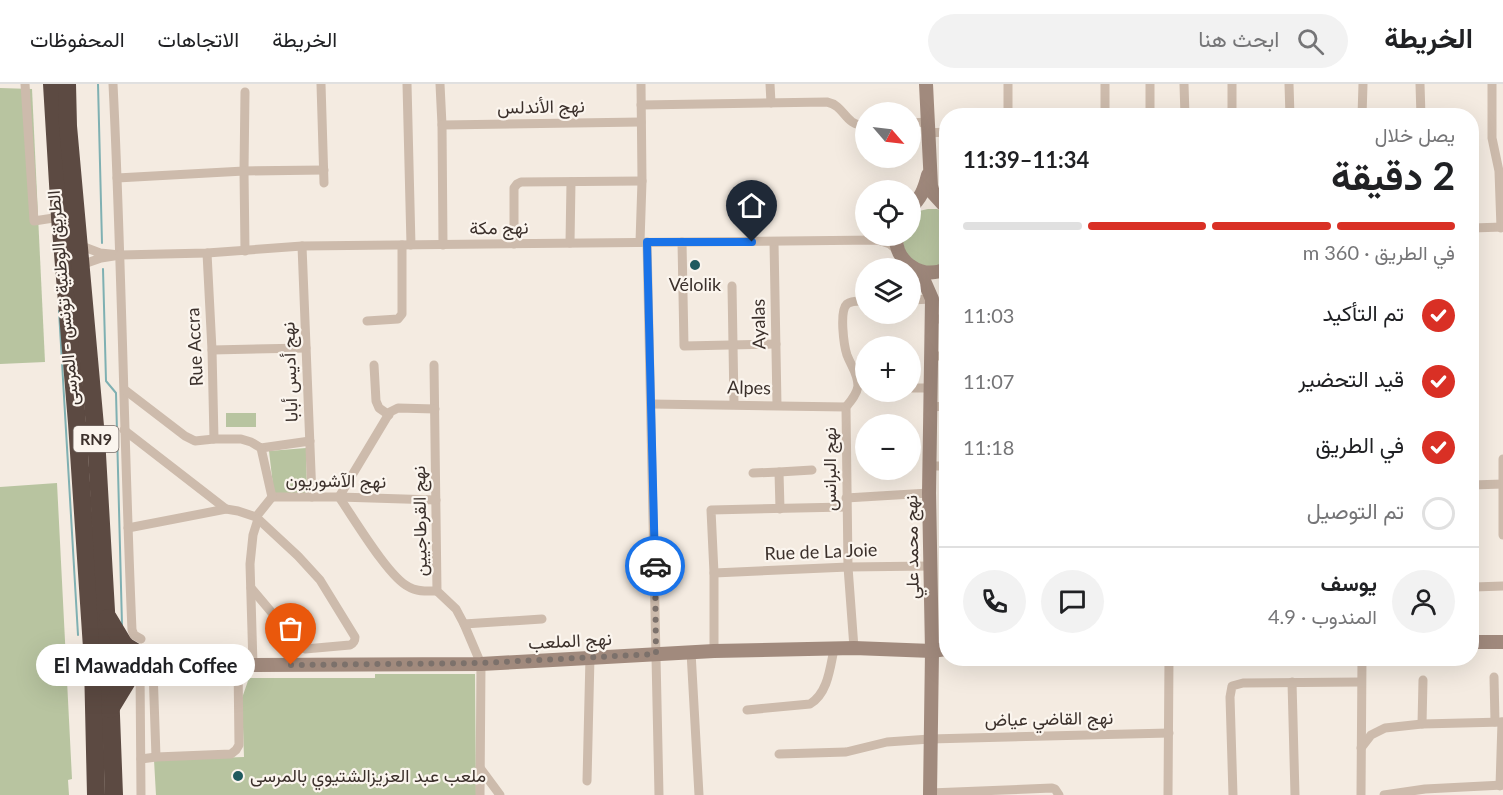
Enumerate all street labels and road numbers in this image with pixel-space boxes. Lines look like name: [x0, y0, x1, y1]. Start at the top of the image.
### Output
street label: نهج الأندلس: [497, 94, 585, 120]
street label: الطريق الوطنية تونس - المرسى: [42, 189, 83, 407]
street label: نهج مكة: [469, 215, 529, 241]
street label: Ayalas: [747, 298, 769, 349]
street label: Rue Accra: [181, 307, 207, 387]
street label: نهج أديس أبابا: [276, 321, 304, 423]
street label: Alpes: [727, 376, 771, 398]
road number: RN9: [74, 426, 118, 452]
street label: نهج البرانس: [818, 427, 842, 511]
street label: نهج القرطاجيين: [407, 465, 433, 577]
street label: نهج الآشوريون: [285, 468, 387, 494]
street label: نهج محمد علي: [899, 495, 928, 599]
street label: Rue de La Joie: [764, 538, 878, 564]
street label: نهج الملعب: [528, 627, 612, 655]
street label: نهج القاضي عياض: [985, 706, 1114, 735]

